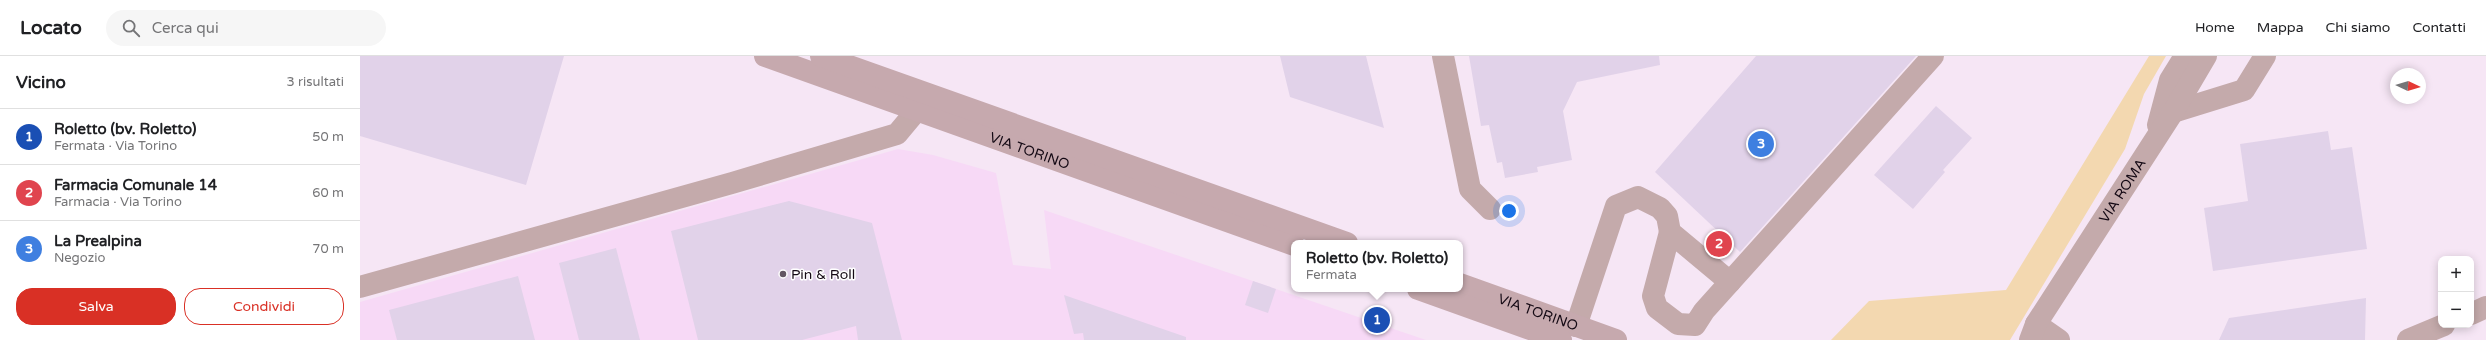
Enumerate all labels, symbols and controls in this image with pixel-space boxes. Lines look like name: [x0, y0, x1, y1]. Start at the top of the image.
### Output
search box: [106, 10, 386, 46]
text: Locato: [20, 17, 82, 39]
icon: search: [120, 17, 142, 39]
text: Cerca qui: [152, 19, 219, 37]
text: Home: [2195, 19, 2235, 36]
text: Mappa: [2257, 19, 2304, 36]
text: Chi siamo: [2326, 19, 2390, 36]
text: Contatti: [2412, 19, 2466, 36]
north arrow: [2390, 68, 2426, 104]
text: Vicino: [16, 72, 66, 93]
text: 3 risultati: [287, 74, 344, 90]
text: Roletto (bv. Roletto): [54, 120, 196, 138]
street label: VIA TORINO: [987, 128, 1072, 173]
text: 1: [25, 129, 33, 145]
text: 50 m: [312, 129, 344, 145]
pin: 3: [1748, 129, 1774, 159]
text: Fermata · Via Torino: [54, 138, 177, 154]
street label: VIA ROMA: [2095, 155, 2149, 226]
text: Farmacia Comunale 14: [54, 176, 217, 194]
text: 2: [25, 185, 33, 201]
text: 60 m: [312, 185, 344, 201]
text: Farmacia · Via Torino: [54, 194, 182, 210]
your location: [1499, 201, 1519, 221]
pin: 2: [1706, 229, 1732, 259]
text: La Prealpina: [54, 232, 142, 250]
popup: [1291, 240, 1463, 292]
text: 3: [25, 241, 33, 257]
text: 70 m: [312, 241, 344, 257]
text: Roletto (bv. Roletto): [1306, 249, 1448, 267]
text: Negozio: [54, 250, 105, 266]
map controls: [2438, 256, 2474, 328]
button: +: [2438, 256, 2474, 292]
place label: Pin & Roll: [791, 266, 855, 283]
text: Fermata: [1306, 267, 1357, 283]
marker: Pin & Roll: [778, 269, 788, 279]
button: Salva: [16, 288, 176, 325]
button: Condividi: [184, 288, 344, 325]
street label: VIA TORINO: [1496, 290, 1581, 334]
button: −: [2438, 292, 2474, 328]
pin: 1: [1364, 305, 1390, 335]

